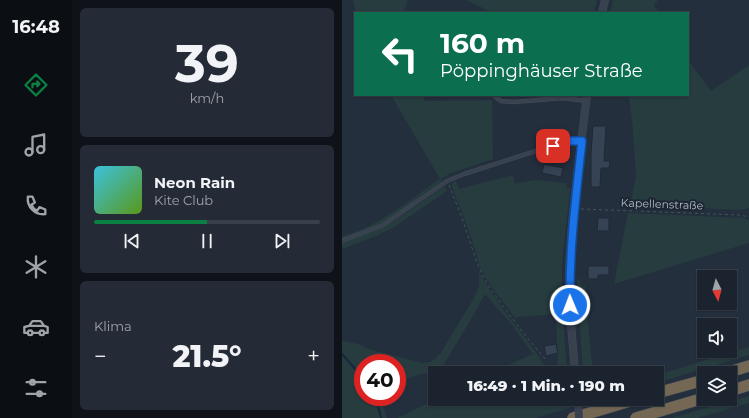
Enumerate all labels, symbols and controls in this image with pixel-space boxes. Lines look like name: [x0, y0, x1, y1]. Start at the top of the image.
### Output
text: 16:48: [12, 16, 60, 38]
text: 160 m: [440, 26, 525, 60]
icon: left: [374, 28, 426, 80]
text: 39: [175, 32, 239, 95]
text: Pöppinghäuser Straße: [440, 60, 643, 82]
icon: directions: [22, 71, 50, 99]
text: km/h: [190, 90, 224, 106]
pin: [536, 129, 570, 163]
icon: music: [22, 131, 50, 159]
icon: arrive: [542, 135, 564, 157]
text: Neon Rain: [154, 173, 235, 192]
icon: phone: [22, 192, 50, 220]
text: Kite Club: [154, 192, 213, 208]
street label: Kapellenstraße: [621, 196, 704, 212]
icon: previous: [121, 230, 143, 252]
icon: pause: [196, 230, 218, 252]
icon: next: [271, 230, 293, 252]
icon: climate: [22, 253, 50, 281]
north arrow: [697, 270, 737, 310]
map controls: [697, 270, 737, 406]
position arrow: [549, 284, 591, 326]
icon: car: [22, 313, 50, 341]
text: Klima: [94, 318, 132, 334]
button: sound: [697, 318, 737, 358]
text: 21.5°: [172, 338, 242, 375]
text: −: [94, 343, 107, 370]
text: +: [307, 343, 320, 370]
speed limit sign: 40: [354, 354, 406, 406]
button: layers: [697, 366, 737, 406]
icon: filters: [22, 374, 50, 402]
text: 16:49 · 1 Min. · 190 m: [467, 376, 625, 395]

